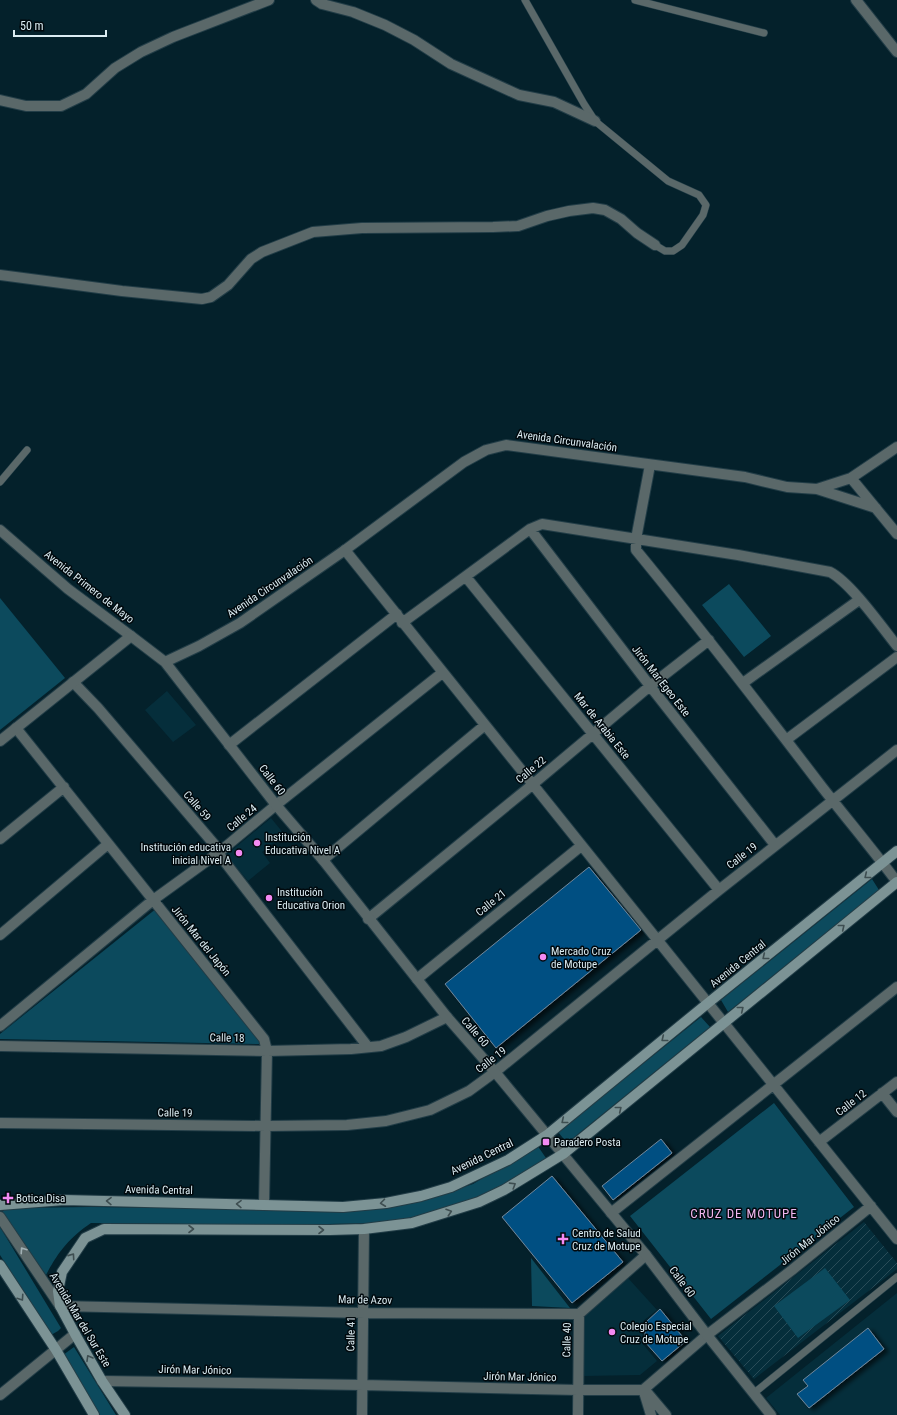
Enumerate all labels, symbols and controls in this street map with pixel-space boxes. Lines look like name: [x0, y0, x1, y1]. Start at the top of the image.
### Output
scale bar: [14, 12, 106, 38]
text: 50 m: [20, 19, 44, 33]
street label: Avenida Circunvalación: [516, 428, 618, 454]
street label: Avenida Primero de Mayo: [42, 548, 137, 626]
street label: Avenida Circunvalación: [225, 553, 315, 621]
street label: Jirón Mar Egeo Este: [629, 643, 693, 719]
street label: Mar de Arabia Este: [571, 690, 633, 762]
street label: Calle 22: [513, 754, 549, 786]
street label: Calle 60: [256, 762, 288, 798]
street label: Calle 59: [181, 788, 213, 824]
street label: Calle 24: [224, 801, 260, 834]
place label: Institución Educativa Nivel A: [265, 831, 341, 857]
marker: Institución Educativa Nivel A: [252, 838, 262, 848]
street label: Calle 19: [724, 840, 760, 872]
place label: Institución educativa inicial Nivel A: [141, 841, 232, 867]
marker: Institución educativa inicial Nivel A: [234, 848, 244, 858]
one-way arrow: [864, 871, 871, 878]
place label: Institución Educativa Orion: [277, 886, 345, 912]
street label: Calle 21: [473, 887, 509, 919]
marker: Institución Educativa Orion: [264, 893, 274, 903]
street label: Jirón Mar del Japón: [169, 903, 233, 979]
one-way arrow: [837, 924, 844, 931]
street label: Avenida Central: [708, 938, 768, 990]
place label: Mercado Cruz de Motupe: [551, 945, 611, 971]
marker: Mercado Cruz de Motupe: [538, 952, 548, 962]
one-way arrow: [763, 952, 770, 959]
one-way arrow: [736, 1006, 744, 1013]
street label: Calle 60: [459, 1014, 491, 1050]
street label: Calle 18: [209, 1031, 245, 1045]
one-way arrow: [662, 1034, 669, 1041]
street label: Calle 19: [473, 1044, 509, 1076]
street label: Calle 12: [833, 1087, 869, 1119]
street label: Calle 19: [157, 1106, 193, 1120]
one-way arrow: [614, 1106, 621, 1113]
one-way arrow: [561, 1117, 569, 1124]
street label: Avenida Central: [449, 1136, 515, 1178]
place label: Paradero Posta: [554, 1136, 621, 1149]
marker: Paradero Posta: [541, 1137, 551, 1147]
one-way arrow: [509, 1182, 516, 1189]
street label: Avenida Central: [125, 1183, 193, 1197]
place label: Botica Disa: [16, 1192, 65, 1205]
marker: Botica Disa: [3, 1193, 13, 1203]
one-way arrow: [106, 1197, 112, 1206]
one-way arrow: [380, 1199, 386, 1208]
one-way arrow: [236, 1200, 242, 1208]
district label: CRUZ DE MOTUPE: [690, 1206, 798, 1221]
one-way arrow: [445, 1208, 452, 1217]
street label: Jirón Mar Jónico: [777, 1212, 843, 1268]
one-way arrow: [188, 1225, 194, 1233]
one-way arrow: [318, 1226, 324, 1234]
place label: Centro de Salud Cruz de Motupe: [572, 1227, 641, 1253]
marker: Centro de Salud Cruz de Motupe: [557, 1233, 569, 1245]
one-way arrow: [20, 1247, 27, 1254]
one-way arrow: [67, 1253, 75, 1260]
street label: Calle 60: [666, 1264, 698, 1300]
street label: Avenida Mar del Sur Este: [47, 1270, 113, 1370]
street label: Mar de Azov: [338, 1293, 392, 1307]
one-way arrow: [16, 1294, 24, 1301]
street label: Calle 41: [344, 1316, 358, 1352]
place label: Colegio Especial Cruz de Motupe: [620, 1320, 692, 1346]
street label: Calle 40: [560, 1322, 574, 1358]
marker: Colegio Especial Cruz de Motupe: [607, 1327, 617, 1337]
one-way arrow: [87, 1355, 94, 1362]
street label: Jirón Mar Jónico: [158, 1363, 232, 1377]
street label: Jirón Mar Jónico: [483, 1370, 557, 1384]

